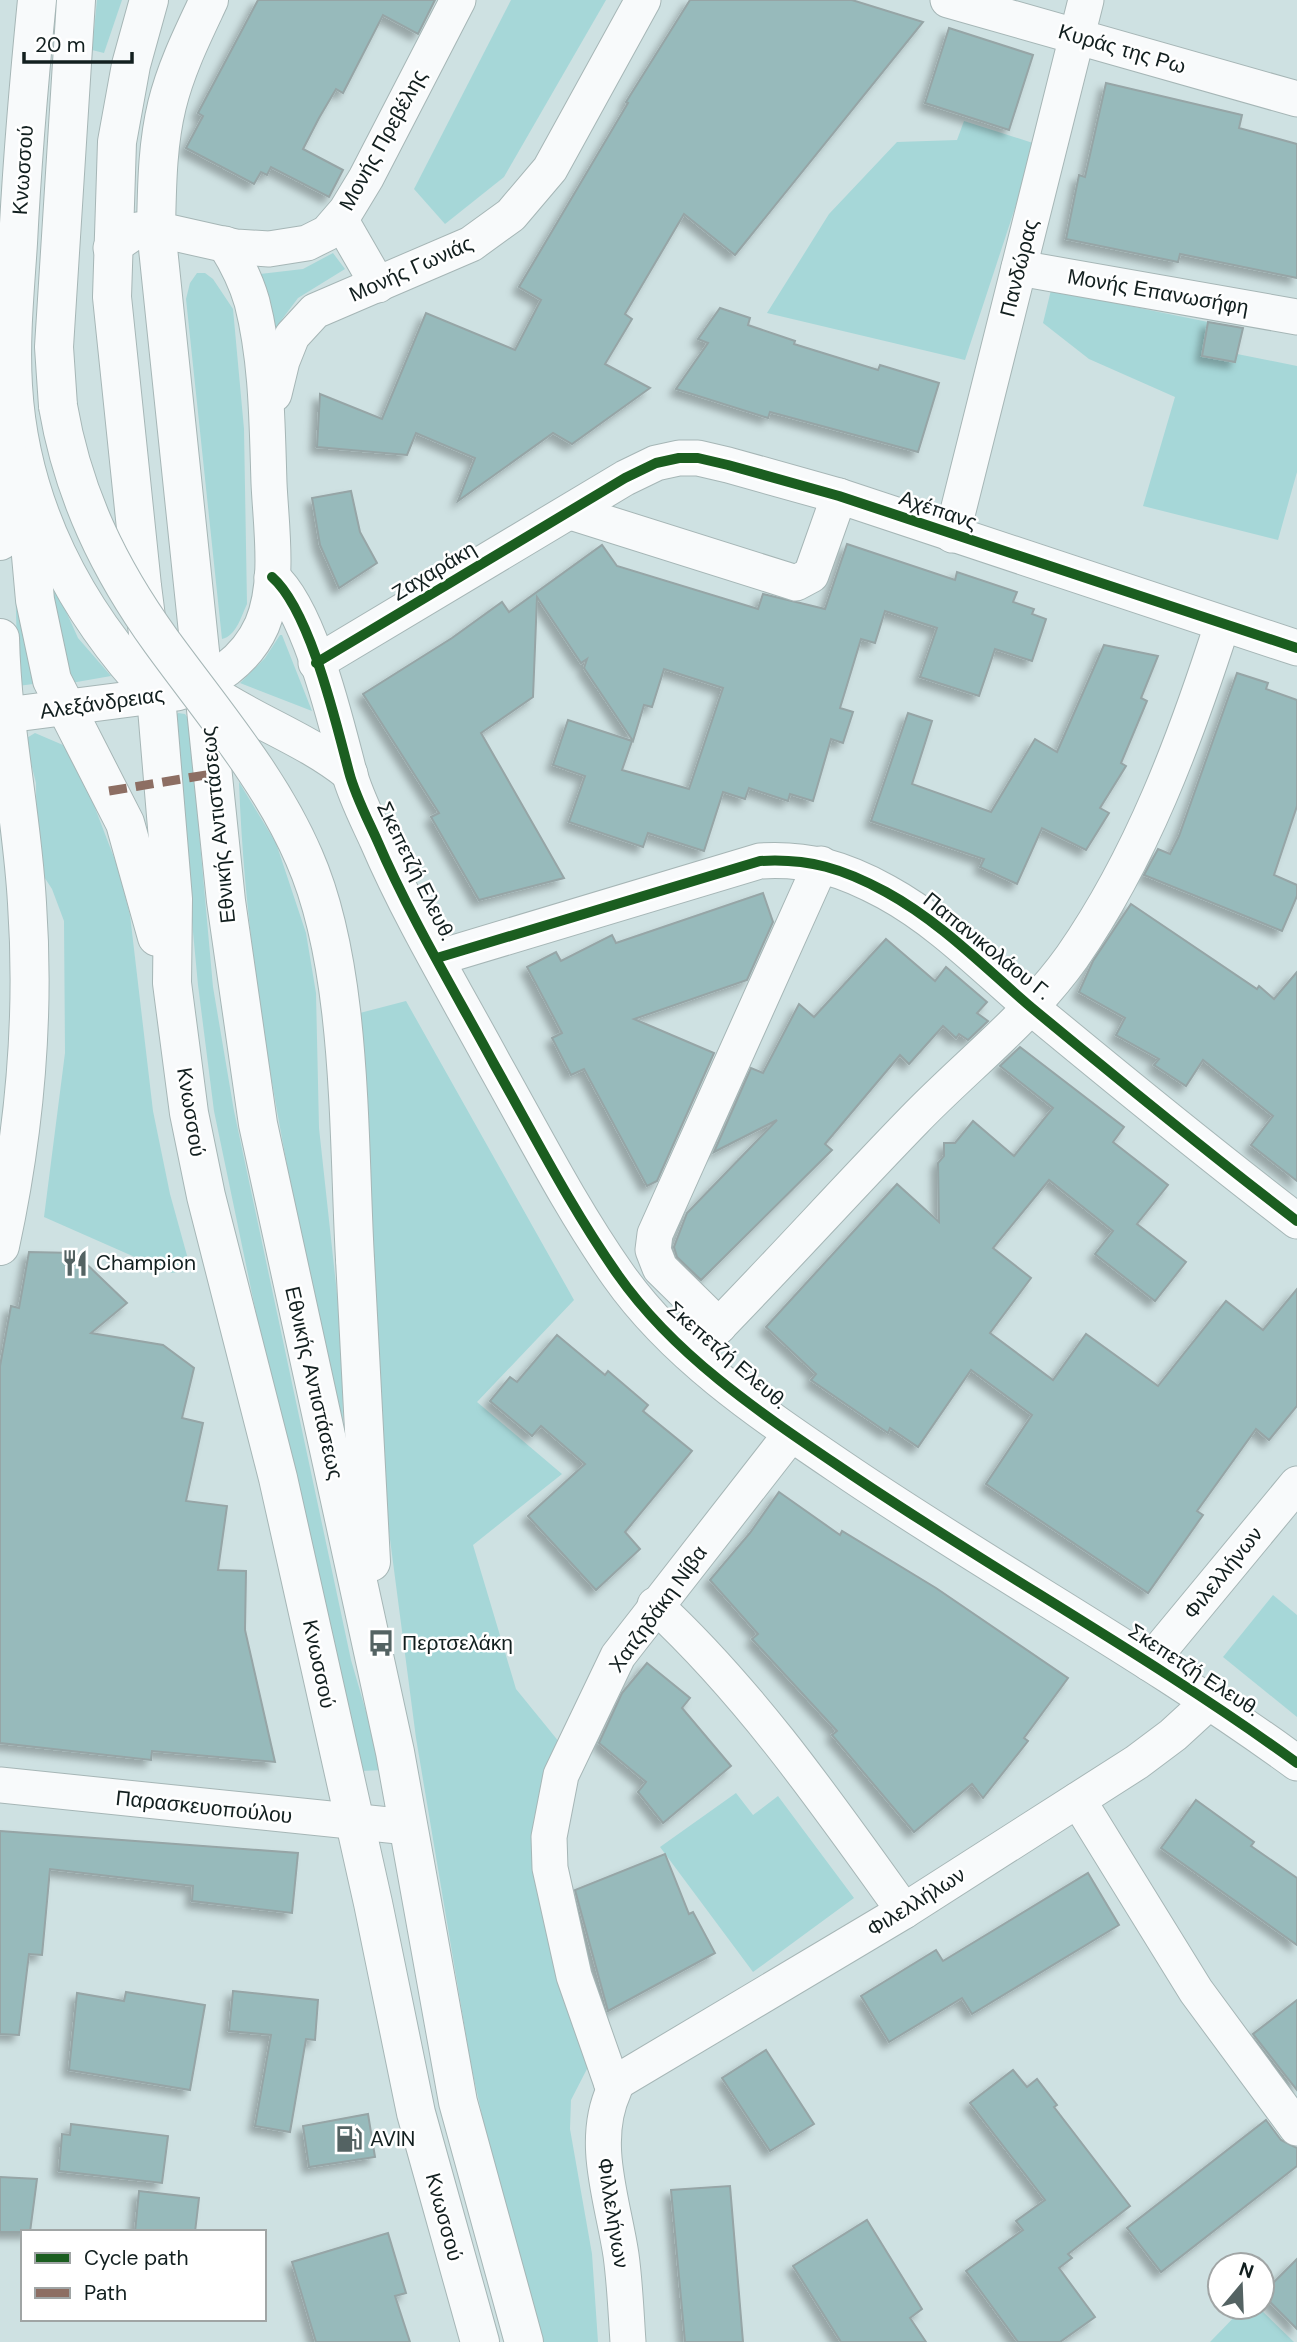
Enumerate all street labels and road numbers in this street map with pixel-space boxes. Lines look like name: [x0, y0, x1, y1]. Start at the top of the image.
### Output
street label: Κυράς της Ρω: [1055, 17, 1189, 81]
street label: Μονής Πρεβέλης: [333, 64, 433, 216]
street label: Κνωσσού: [6, 124, 40, 216]
street label: Πανδώρας: [993, 216, 1045, 320]
street label: Μονής Γωνιάς: [345, 229, 477, 309]
street label: Μονής Επανωσήφη: [1065, 262, 1251, 322]
street label: Αχέπανς: [895, 484, 981, 536]
street label: Ζαχαράκη: [387, 535, 481, 607]
street label: Αλεξάνδρειας: [38, 680, 166, 726]
street label: Εθνικής Αντιστάσεως: [194, 725, 242, 925]
street label: Σκεπετζή Ελευθ.: [370, 797, 462, 945]
street label: Παπανικολάου Γ.: [917, 886, 1057, 1006]
street label: Κνωσσού: [170, 1065, 212, 1159]
street label: Εθνικής Αντιστάσεως: [278, 1284, 350, 1482]
street label: Σκεπετζή Ελευθ.: [661, 1295, 793, 1415]
street label: Φιλελλήνων: [1177, 1521, 1269, 1625]
street label: Χατζηδάκη Νίβα: [602, 1540, 714, 1678]
street label: Κνωσσού: [296, 1617, 342, 1711]
street label: Σκεπετζή Ελευθ.: [1123, 1617, 1265, 1723]
street label: Παρασκευοπούλου: [114, 1784, 294, 1830]
street label: Φιλελλήλων: [861, 1861, 971, 1943]
street label: Φιλλελήνων: [590, 2156, 636, 2270]
street label: Κνωσσού: [419, 2170, 469, 2264]

